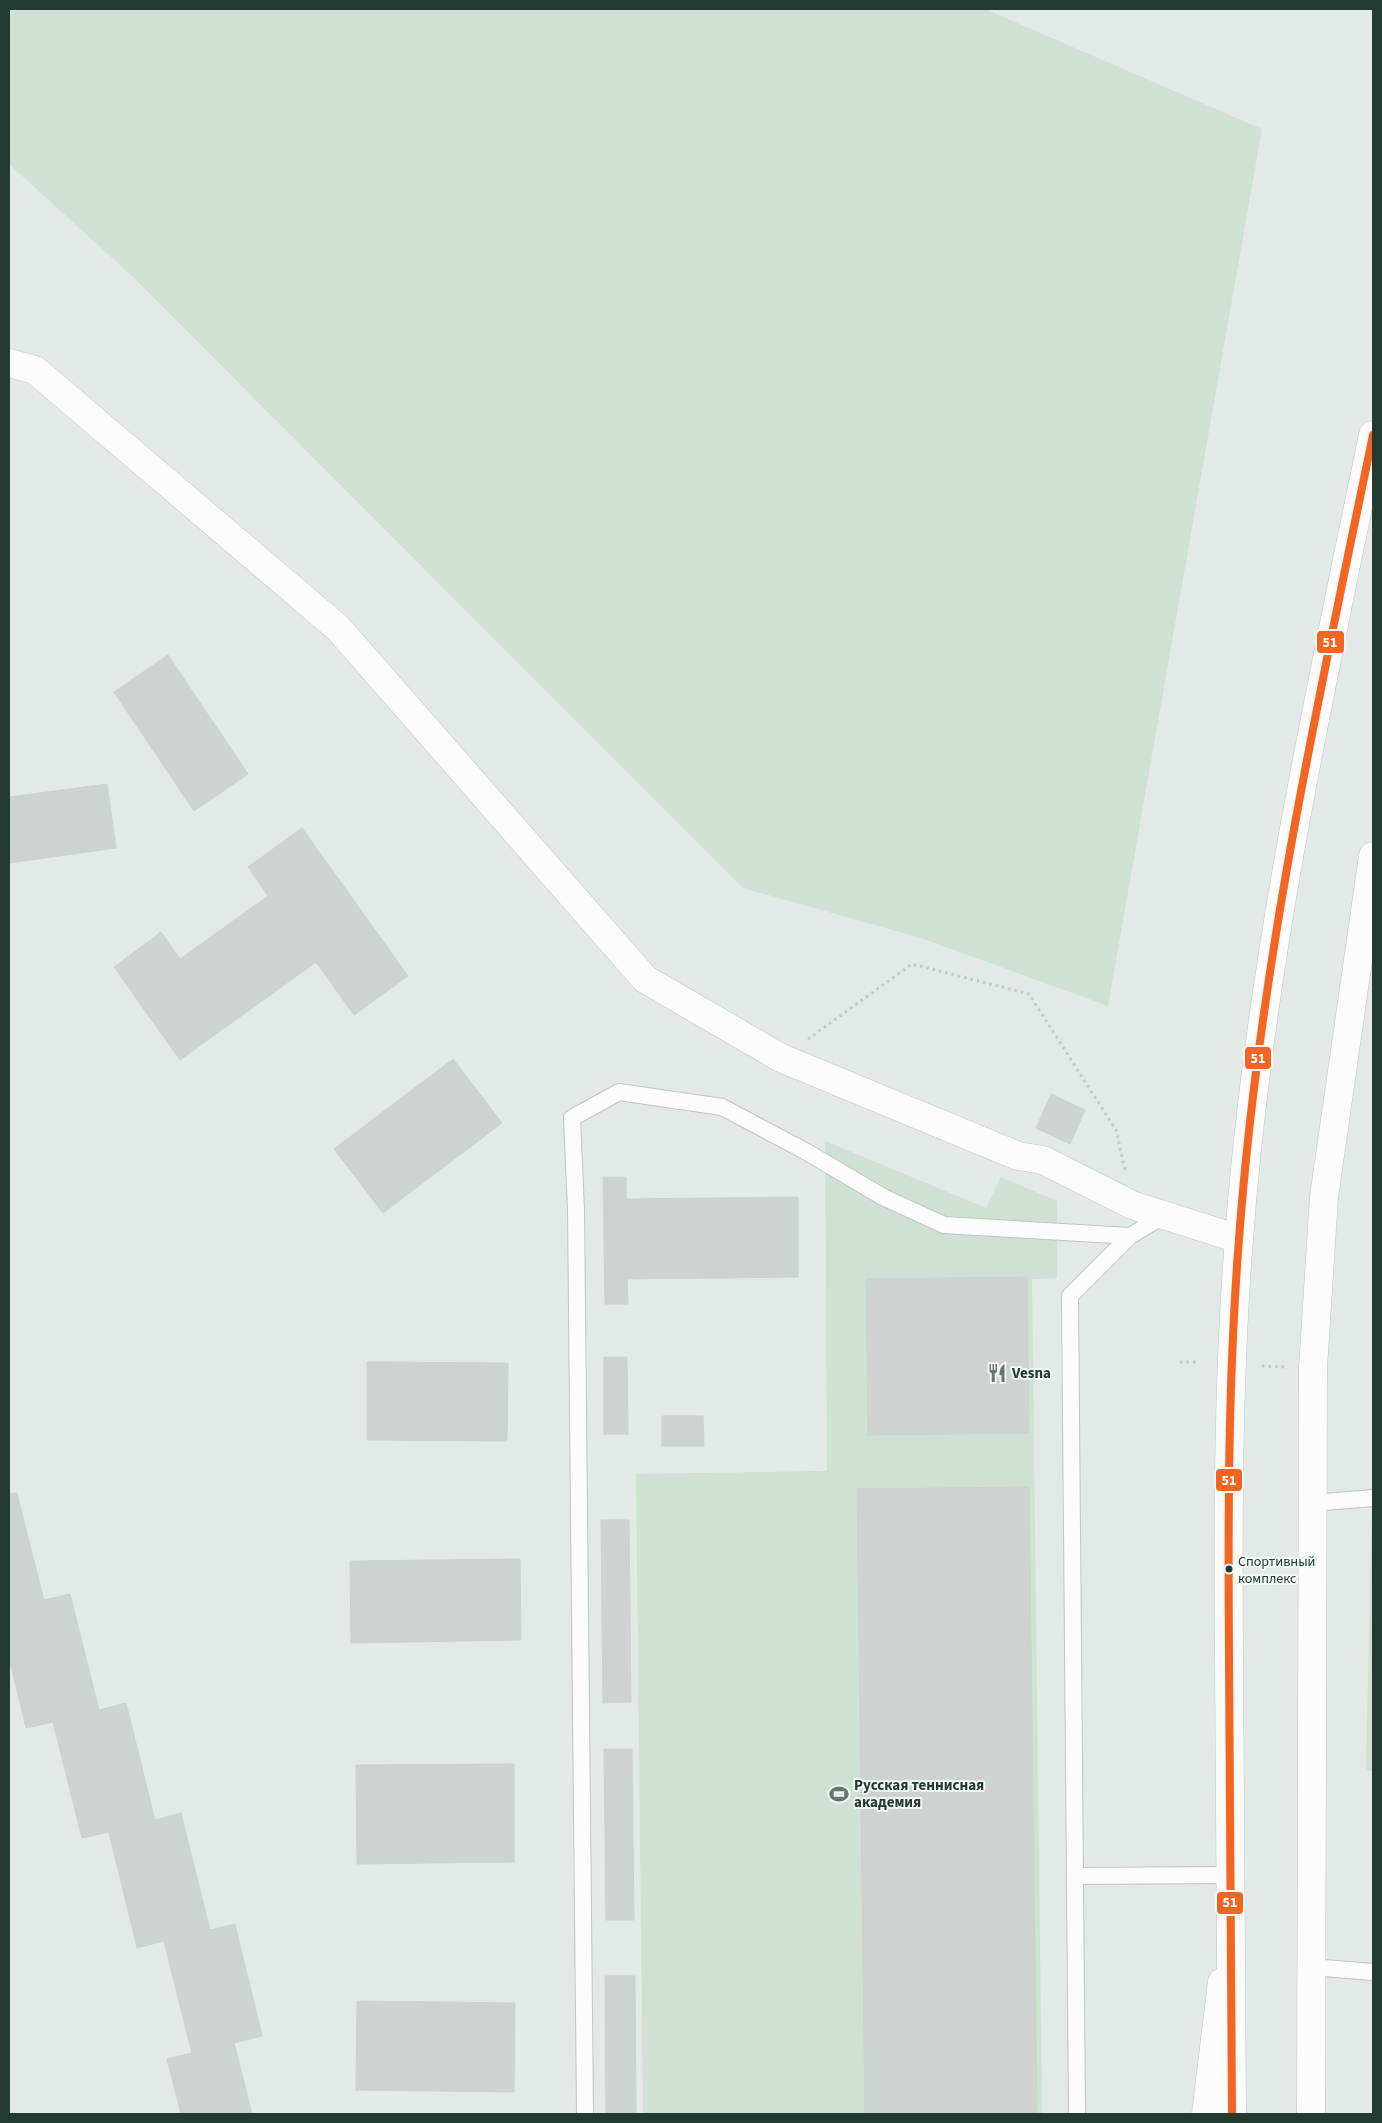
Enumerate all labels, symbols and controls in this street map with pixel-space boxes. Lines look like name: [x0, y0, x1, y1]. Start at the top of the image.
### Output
line badge: 51: [1316, 630, 1345, 654]
text: 51: [1323, 633, 1337, 653]
line badge: 51: [1244, 1046, 1272, 1070]
text: 51: [1251, 1049, 1265, 1069]
restaurant icon: Vesna: [986, 1362, 1008, 1384]
place label: Vesna: [1011, 1363, 1051, 1384]
line badge: 51: [1215, 1468, 1243, 1492]
text: 51: [1222, 1471, 1236, 1491]
place label: Спортивный комплекс: [1238, 1552, 1316, 1589]
marker: Спортивный комплекс: [1224, 1564, 1234, 1574]
place label: Русская теннисная академия: [854, 1775, 984, 1813]
sports icon: Русская теннисная академия: [828, 1783, 850, 1805]
line badge: 51: [1216, 1891, 1244, 1915]
text: 51: [1223, 1893, 1237, 1913]

